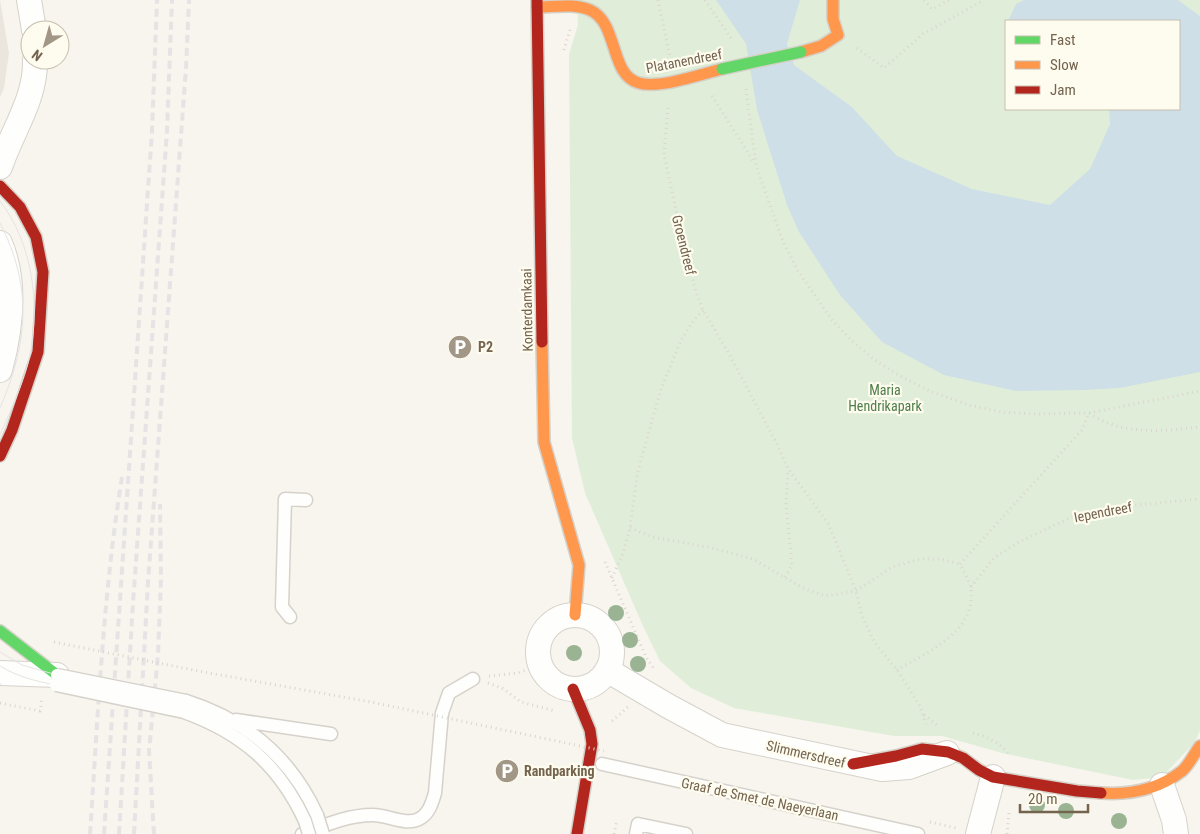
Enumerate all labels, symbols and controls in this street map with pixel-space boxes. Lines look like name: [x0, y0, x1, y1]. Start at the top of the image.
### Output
north arrow: [20, 20, 70, 70]
legend: [1005, 20, 1180, 110]
text: Fast: [1050, 31, 1075, 49]
text: N: [29, 46, 45, 64]
street label: Platanendreef: [645, 46, 724, 76]
text: Slow: [1050, 56, 1079, 74]
text: Jam: [1050, 81, 1076, 99]
street label: Groendreef: [669, 213, 699, 277]
street label: Konterdamkaai: [518, 268, 536, 352]
parking icon: P2: [447, 334, 473, 360]
place label: P2: [478, 339, 493, 355]
park label: Maria Hendrikapark: [848, 382, 923, 414]
street label: Iependreef: [1073, 498, 1134, 525]
street label: Slimmersdreef: [765, 737, 848, 771]
parking icon: Randparking: [494, 758, 520, 784]
place label: Randparking: [524, 763, 595, 779]
street label: Graaf de Smet de Naeyerlaan: [680, 775, 840, 823]
scale bar: [1020, 782, 1088, 814]
text: 20 m: [1028, 790, 1058, 808]

